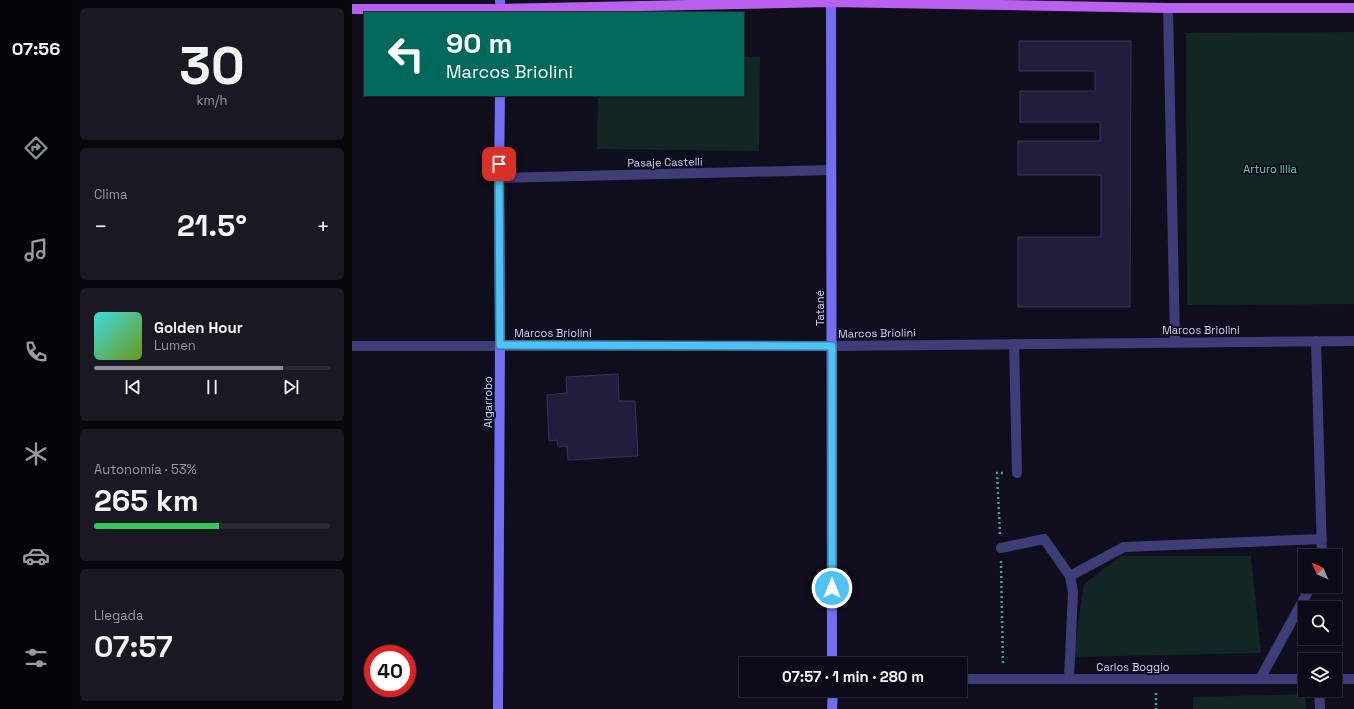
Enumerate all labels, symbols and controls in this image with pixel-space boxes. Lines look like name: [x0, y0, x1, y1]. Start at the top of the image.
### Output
text: 90 m: [446, 25, 512, 61]
icon: left: [380, 28, 432, 80]
text: 30: [179, 33, 245, 99]
text: 07:56: [12, 37, 60, 60]
text: Marcos Briolini: [446, 60, 573, 83]
text: km/h: [197, 92, 227, 109]
icon: directions: [22, 134, 50, 162]
pin: [482, 147, 516, 181]
icon: arrive: [488, 153, 510, 175]
street label: Pasaje Castelli: [627, 154, 703, 170]
park label: Arturo Illia: [1243, 162, 1297, 176]
text: Clima: [94, 186, 127, 203]
text: 21.5°: [177, 206, 247, 245]
text: −: [94, 212, 108, 240]
text: +: [316, 212, 330, 240]
icon: music: [22, 236, 50, 264]
street label: Tatané: [813, 290, 827, 326]
text: Golden Hour: [154, 318, 243, 337]
street label: Marcos Briolini: [1162, 323, 1240, 337]
street label: Marcos Briolini: [838, 325, 916, 341]
street label: Marcos Briolini: [514, 326, 592, 340]
text: Lumen: [154, 337, 196, 354]
icon: phone: [22, 338, 50, 366]
icon: previous: [122, 376, 144, 398]
icon: pause: [201, 376, 223, 398]
icon: next: [280, 376, 302, 398]
street label: Algarrobo: [481, 376, 495, 428]
icon: climate: [22, 440, 50, 468]
text: Autonomía · 53%: [94, 461, 197, 478]
text: 265 km: [94, 481, 199, 520]
icon: car: [22, 542, 50, 570]
north arrow: [1298, 549, 1342, 593]
map controls: [1298, 549, 1342, 697]
position arrow: [811, 567, 853, 609]
button: search: [1298, 601, 1342, 645]
text: Llegada: [94, 607, 143, 624]
text: 07:57: [94, 627, 173, 666]
icon: filters: [22, 644, 50, 672]
speed limit sign: 40: [364, 645, 416, 697]
button: layers: [1298, 653, 1342, 697]
street label: Carlos Boggio: [1096, 660, 1170, 674]
text: 07:57 · 1 min · 280 m: [782, 667, 924, 686]

